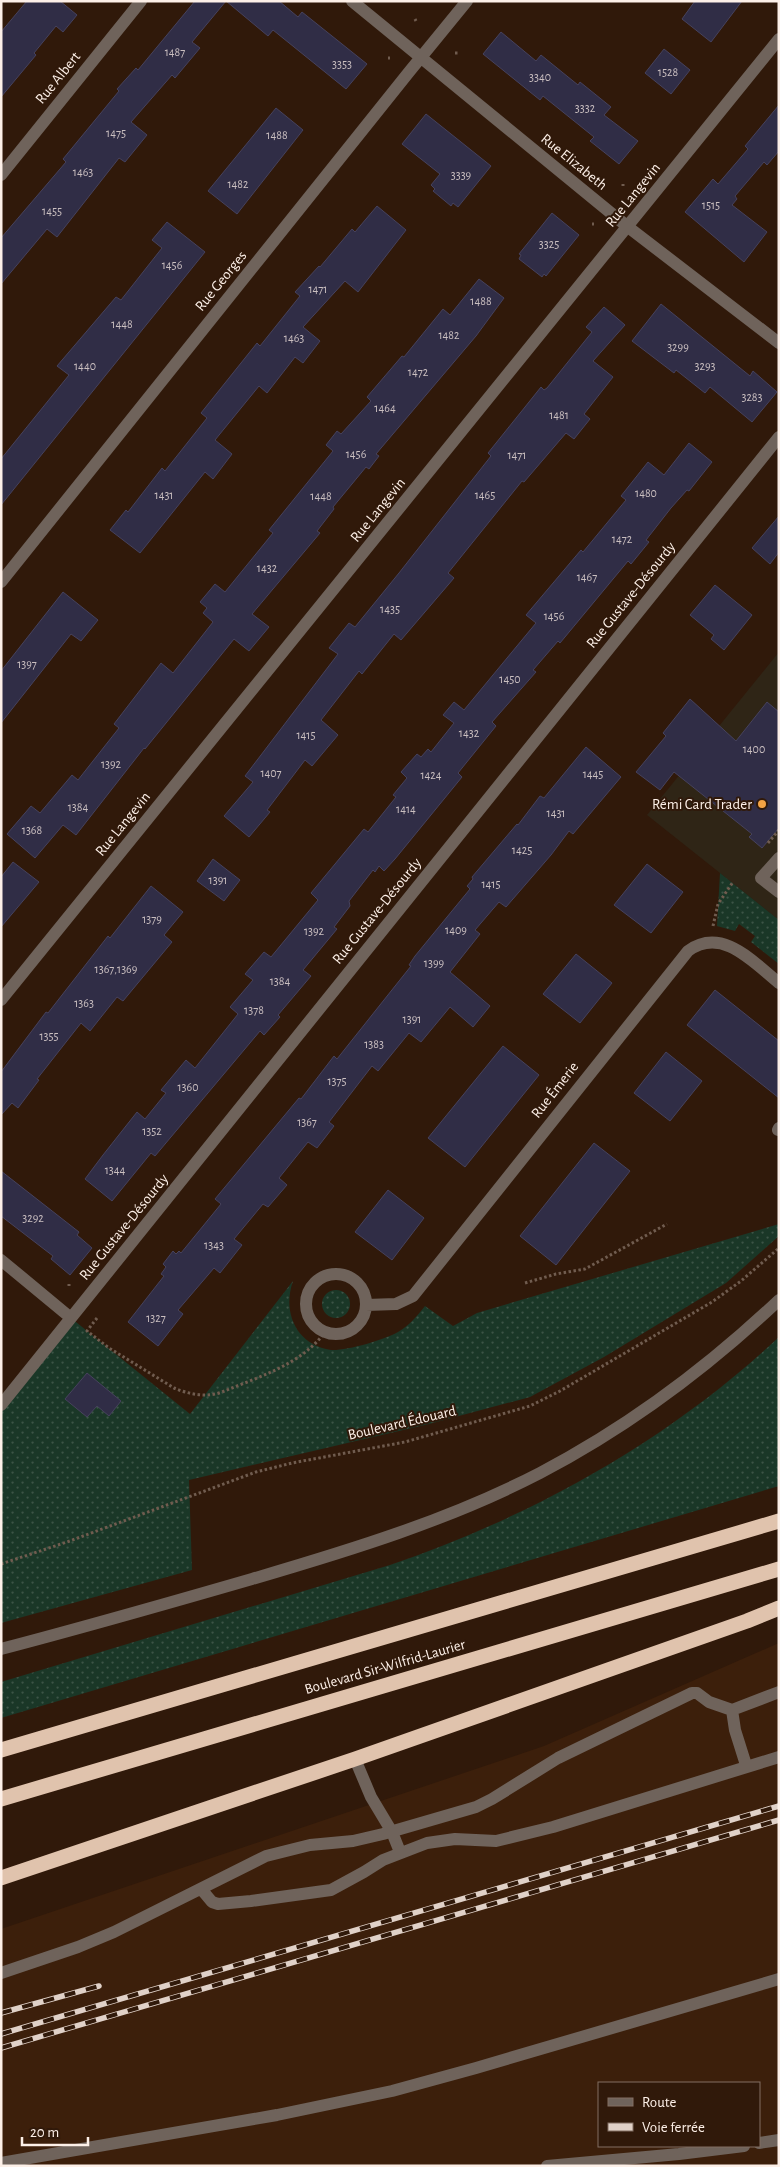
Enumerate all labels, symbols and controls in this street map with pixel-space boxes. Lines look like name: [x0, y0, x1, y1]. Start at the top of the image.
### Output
house number: 1487: [165, 46, 185, 58]
street label: Rue Albert: [33, 49, 83, 107]
house number: 3353: [332, 58, 352, 70]
house number: 1528: [658, 66, 678, 78]
house number: 3340: [529, 71, 551, 83]
house number: 3332: [575, 102, 596, 114]
house number: 1475: [106, 127, 126, 139]
house number: 1488: [266, 129, 288, 141]
street label: Rue Elizabeth: [538, 131, 610, 193]
street label: Rue Langevin: [603, 160, 663, 230]
house number: 1463: [73, 166, 93, 178]
house number: 3339: [451, 169, 472, 181]
house number: 1482: [227, 178, 249, 190]
house number: 1515: [702, 199, 720, 211]
house number: 1455: [42, 205, 62, 217]
house number: 3325: [539, 238, 559, 250]
street label: Rue Georges: [192, 248, 250, 314]
house number: 1456: [162, 259, 183, 271]
house number: 1471: [308, 283, 328, 295]
house number: 1488: [470, 295, 492, 307]
house number: 1448: [111, 318, 133, 330]
house number: 1482: [438, 329, 460, 341]
house number: 1463: [284, 332, 304, 344]
house number: 3299: [667, 341, 689, 353]
house number: 1440: [74, 360, 96, 372]
house number: 3293: [695, 360, 716, 372]
house number: 1472: [408, 366, 429, 378]
house number: 3283: [741, 391, 763, 403]
house number: 1464: [374, 402, 396, 414]
house number: 1481: [549, 409, 569, 421]
house number: 1456: [346, 448, 367, 460]
house number: 1471: [507, 449, 527, 461]
street label: Rue Langevin: [348, 475, 408, 545]
house number: 1480: [635, 487, 657, 499]
house number: 1431: [155, 489, 173, 501]
house number: 1465: [475, 489, 495, 501]
house number: 1448: [310, 490, 332, 502]
house number: 1472: [612, 533, 633, 545]
street label: Rue Gustave-Désourdy: [584, 539, 679, 651]
house number: 1432: [257, 562, 278, 574]
house number: 1467: [577, 571, 597, 583]
house number: 1435: [380, 603, 400, 615]
house number: 1456: [544, 610, 565, 622]
house number: 1397: [17, 658, 37, 670]
house number: 1450: [499, 673, 521, 685]
house number: 1432: [459, 727, 480, 739]
house number: 1415: [296, 729, 316, 741]
house number: 1400: [743, 743, 765, 755]
house number: 1392: [101, 758, 122, 770]
house number: 1407: [260, 767, 282, 779]
house number: 1445: [583, 768, 603, 780]
house number: 1424: [420, 769, 442, 781]
street label: Rue Langevin: [93, 789, 153, 859]
place label: Rémi Card Trader: [652, 797, 752, 812]
marker: Rémi Card Trader: [756, 798, 768, 810]
house number: 1384: [68, 801, 88, 813]
house number: 1414: [396, 803, 416, 815]
house number: 1431: [547, 807, 565, 819]
house number: 1368: [22, 824, 43, 836]
house number: 1425: [512, 844, 532, 856]
street label: Rue Gustave-Désourdy: [330, 855, 425, 967]
house number: 1391: [209, 874, 227, 886]
house number: 1415: [481, 878, 501, 890]
house number: 1379: [142, 913, 162, 925]
house number: 1409: [445, 924, 467, 936]
house number: 1392: [304, 925, 325, 937]
house number: 1399: [424, 957, 445, 969]
house number: 1367,1369: [95, 963, 138, 975]
house number: 1384: [270, 975, 290, 987]
house number: 1363: [74, 997, 94, 1009]
house number: 1378: [244, 1004, 264, 1016]
house number: 1391: [403, 1013, 421, 1025]
house number: 1355: [39, 1030, 59, 1042]
house number: 1383: [364, 1038, 384, 1050]
street label: Rue Émerie: [527, 1058, 581, 1121]
house number: 1375: [327, 1075, 347, 1087]
house number: 1360: [177, 1081, 199, 1093]
house number: 1367: [297, 1116, 317, 1128]
house number: 1352: [142, 1125, 162, 1137]
house number: 1344: [105, 1164, 126, 1176]
street label: Rue Gustave-Désourdy: [77, 1171, 172, 1283]
house number: 3292: [22, 1212, 44, 1224]
house number: 1343: [204, 1239, 224, 1251]
house number: 1327: [146, 1312, 166, 1324]
street label: Boulevard Édouard: [346, 1401, 458, 1443]
street label: Boulevard Sir-Wilfrid-Laurier: [303, 1637, 467, 1697]
legend: [598, 2082, 760, 2147]
text: Route: [642, 2095, 676, 2110]
scale bar: [22, 2114, 89, 2146]
text: Voie ferrée: [642, 2120, 705, 2135]
text: 20 m: [30, 2125, 59, 2140]

